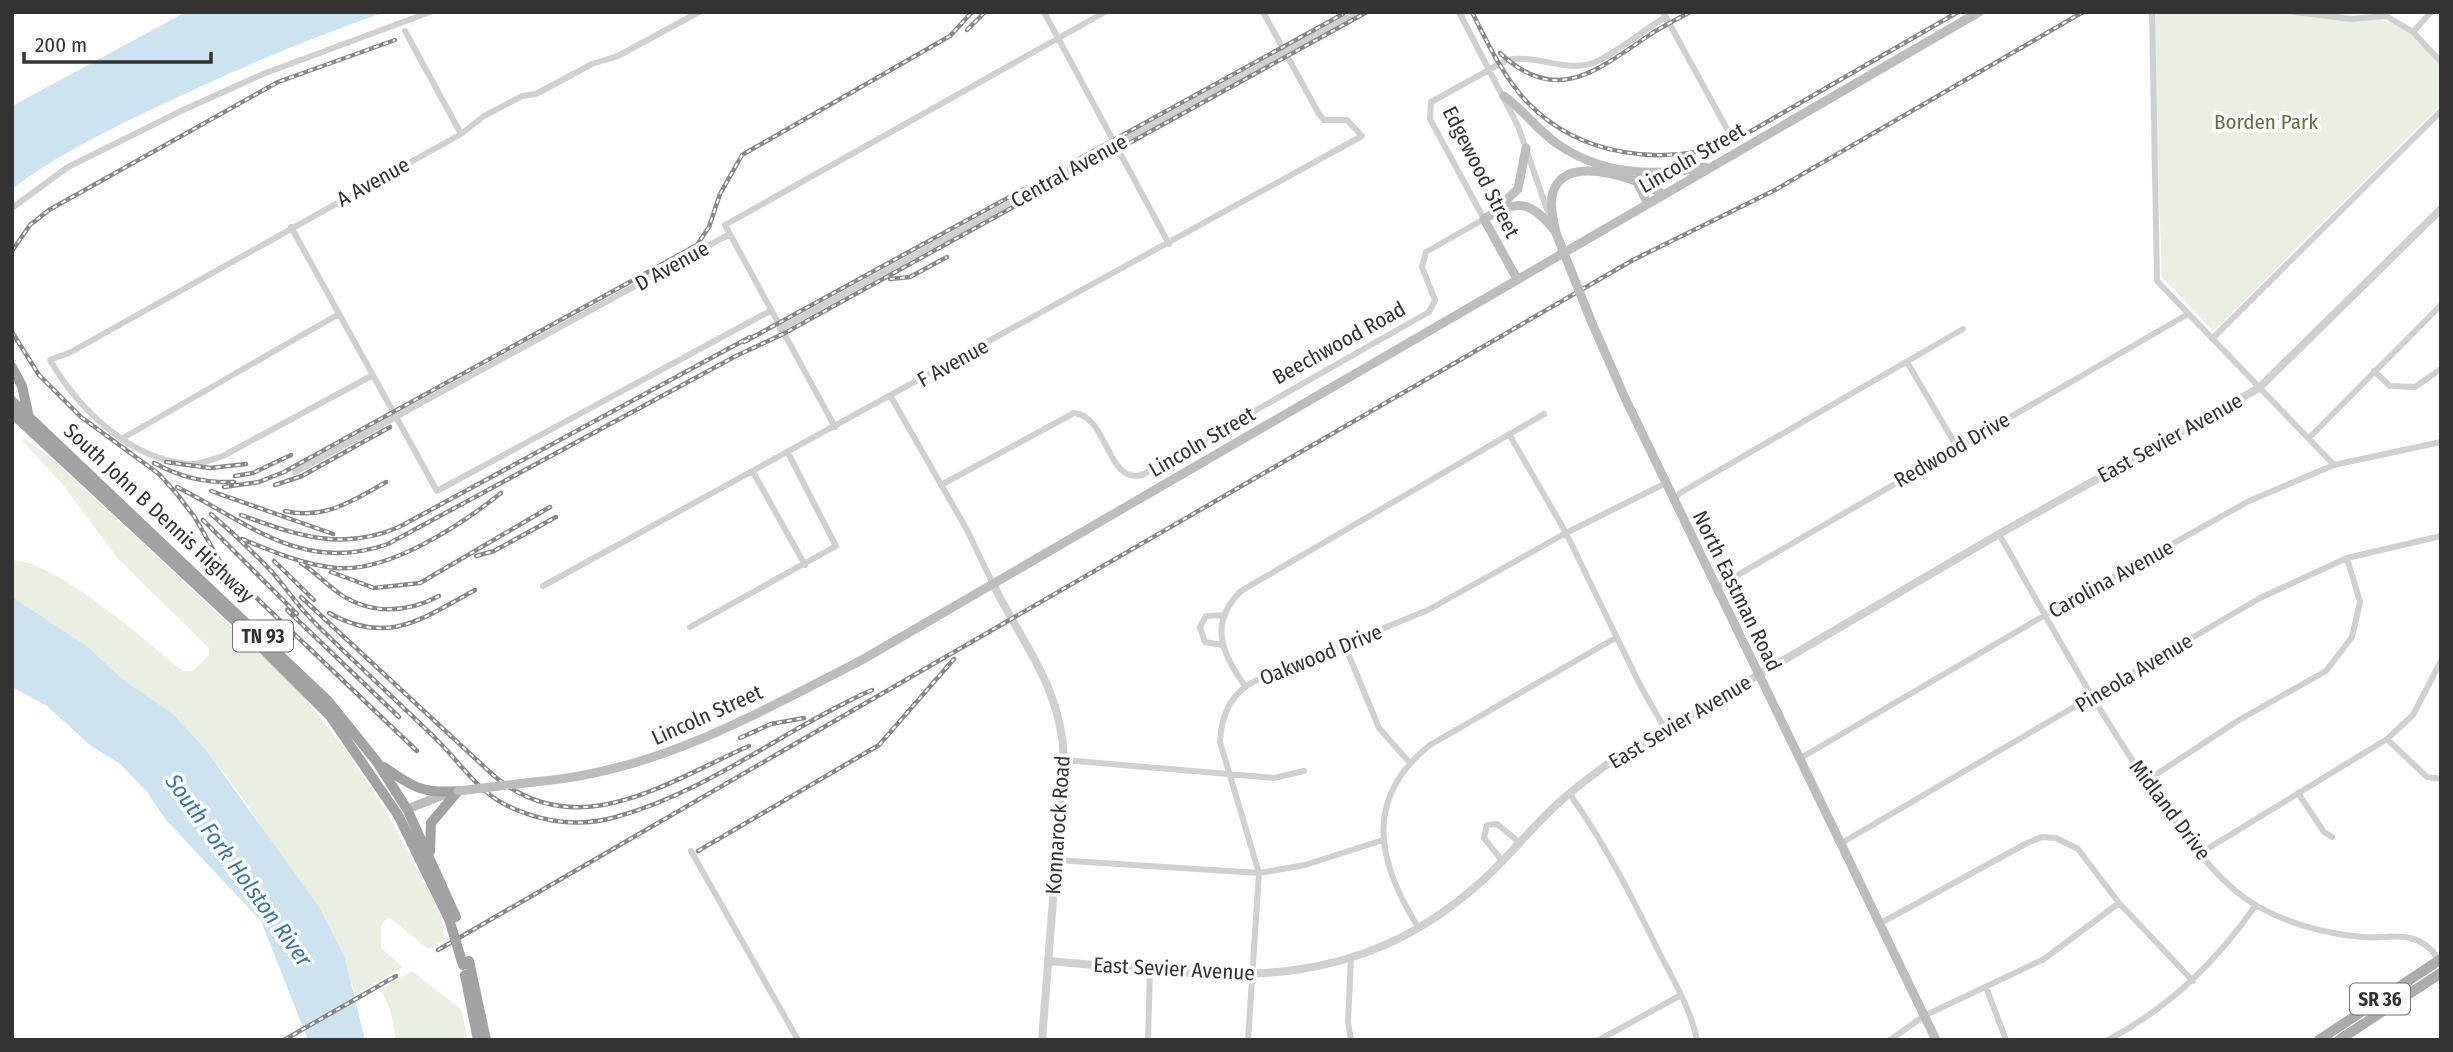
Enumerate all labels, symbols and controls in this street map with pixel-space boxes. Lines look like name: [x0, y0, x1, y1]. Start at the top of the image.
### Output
scale bar: [24, 21, 212, 65]
text: 200 m: [35, 32, 87, 58]
street label: Edgewood Street: [1437, 102, 1525, 242]
park label: Borden Park: [2214, 109, 2318, 135]
street label: Lincoln Street: [1634, 117, 1750, 199]
street label: Central Avenue: [1006, 128, 1132, 214]
street label: A Avenue: [332, 151, 414, 213]
street label: D Avenue: [631, 235, 713, 297]
street label: Beechwood Road: [1268, 296, 1410, 390]
street label: F Avenue: [913, 333, 993, 393]
street label: East Sevier Avenue: [2093, 387, 2247, 489]
street label: Lincoln Street: [1144, 401, 1260, 483]
street label: Redwood Drive: [1890, 406, 2014, 494]
street label: South John B Dennis Highway: [58, 418, 260, 609]
street label: North Eastman Road: [1687, 506, 1787, 676]
street label: Carolina Avenue: [2044, 534, 2178, 624]
street label: Oakwood Drive: [1256, 619, 1386, 691]
road number: TN 93: [233, 621, 293, 652]
street label: Pineola Avenue: [2071, 628, 2197, 718]
street label: East Sevier Avenue: [1604, 669, 1756, 775]
street label: Lincoln Street: [648, 679, 767, 751]
street label: Konnarock Road: [1040, 755, 1076, 895]
street label: Midland Drive: [2124, 755, 2216, 865]
water label: South Fork Holston River: [159, 767, 319, 973]
street label: East Sevier Avenue: [1093, 952, 1255, 986]
road number: SR 36: [2350, 984, 2410, 1015]

